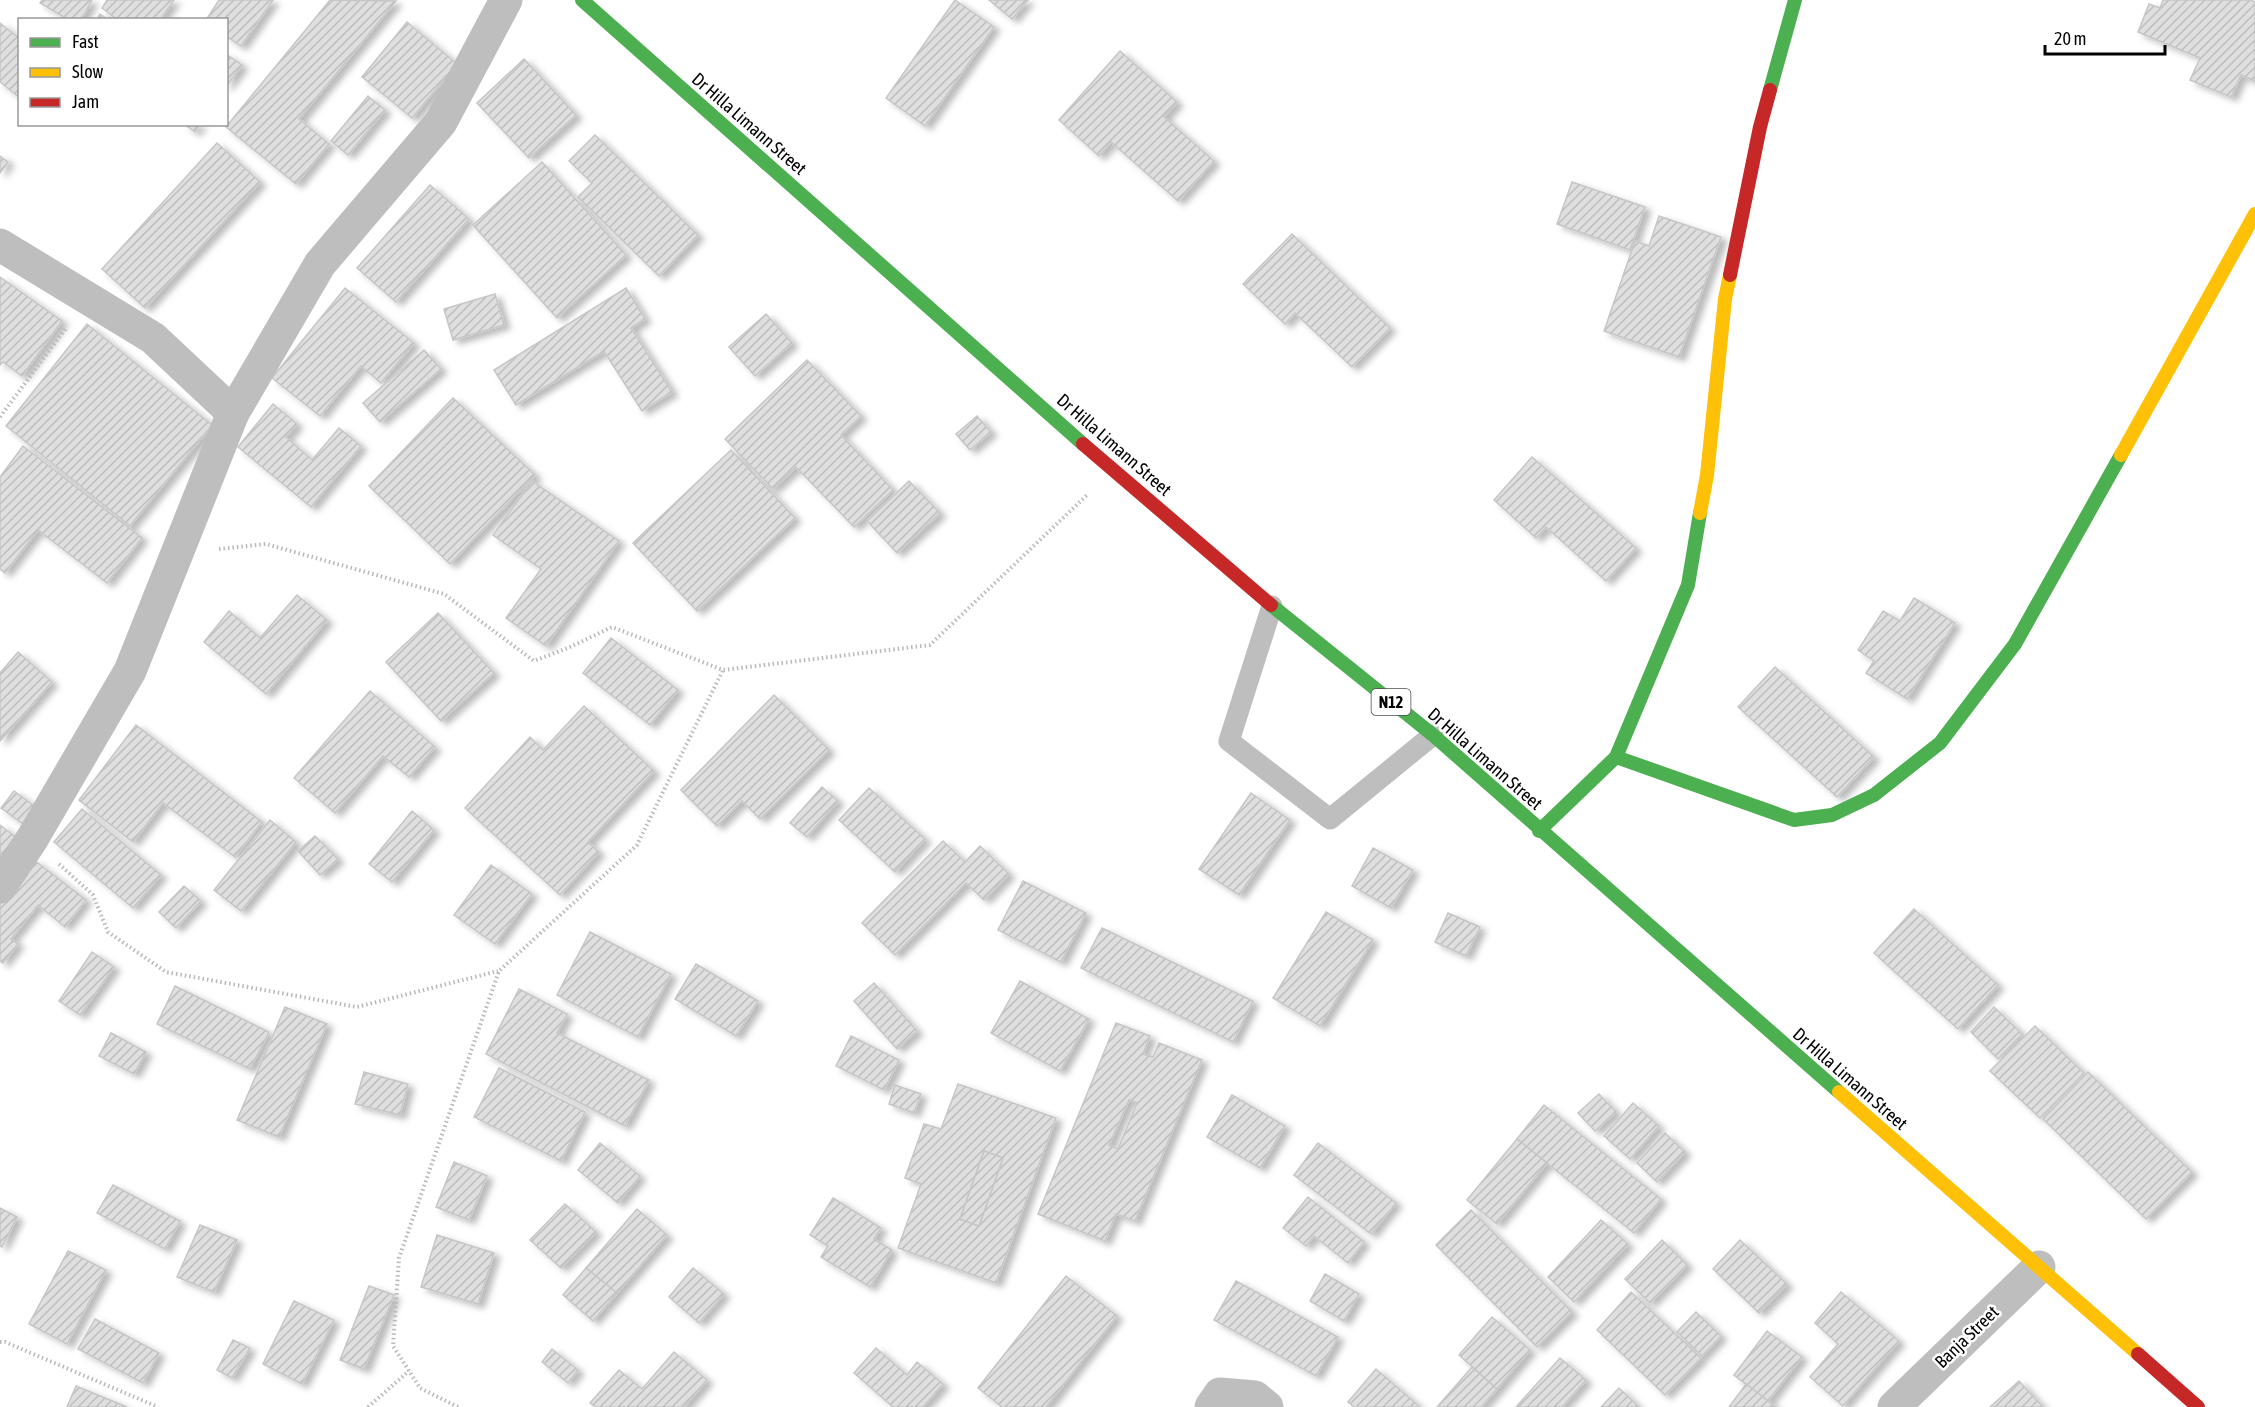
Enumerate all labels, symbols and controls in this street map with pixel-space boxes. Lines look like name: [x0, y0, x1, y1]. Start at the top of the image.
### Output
legend: [18, 18, 228, 126]
scale bar: [2045, 18, 2165, 56]
text: 20 m: [2054, 28, 2086, 49]
text: Fast: [72, 31, 99, 52]
text: Slow: [72, 61, 103, 82]
street label: Dr Hilla Limann Street: [688, 68, 811, 179]
text: Jam: [72, 91, 99, 112]
street label: Dr Hilla Limann Street: [1053, 389, 1176, 500]
road number: N12: [1372, 689, 1410, 715]
street label: Dr Hilla Limann Street: [1424, 703, 1547, 814]
street label: Dr Hilla Limann Street: [1789, 1023, 1912, 1134]
street label: Banja Street: [1931, 1301, 2003, 1372]

